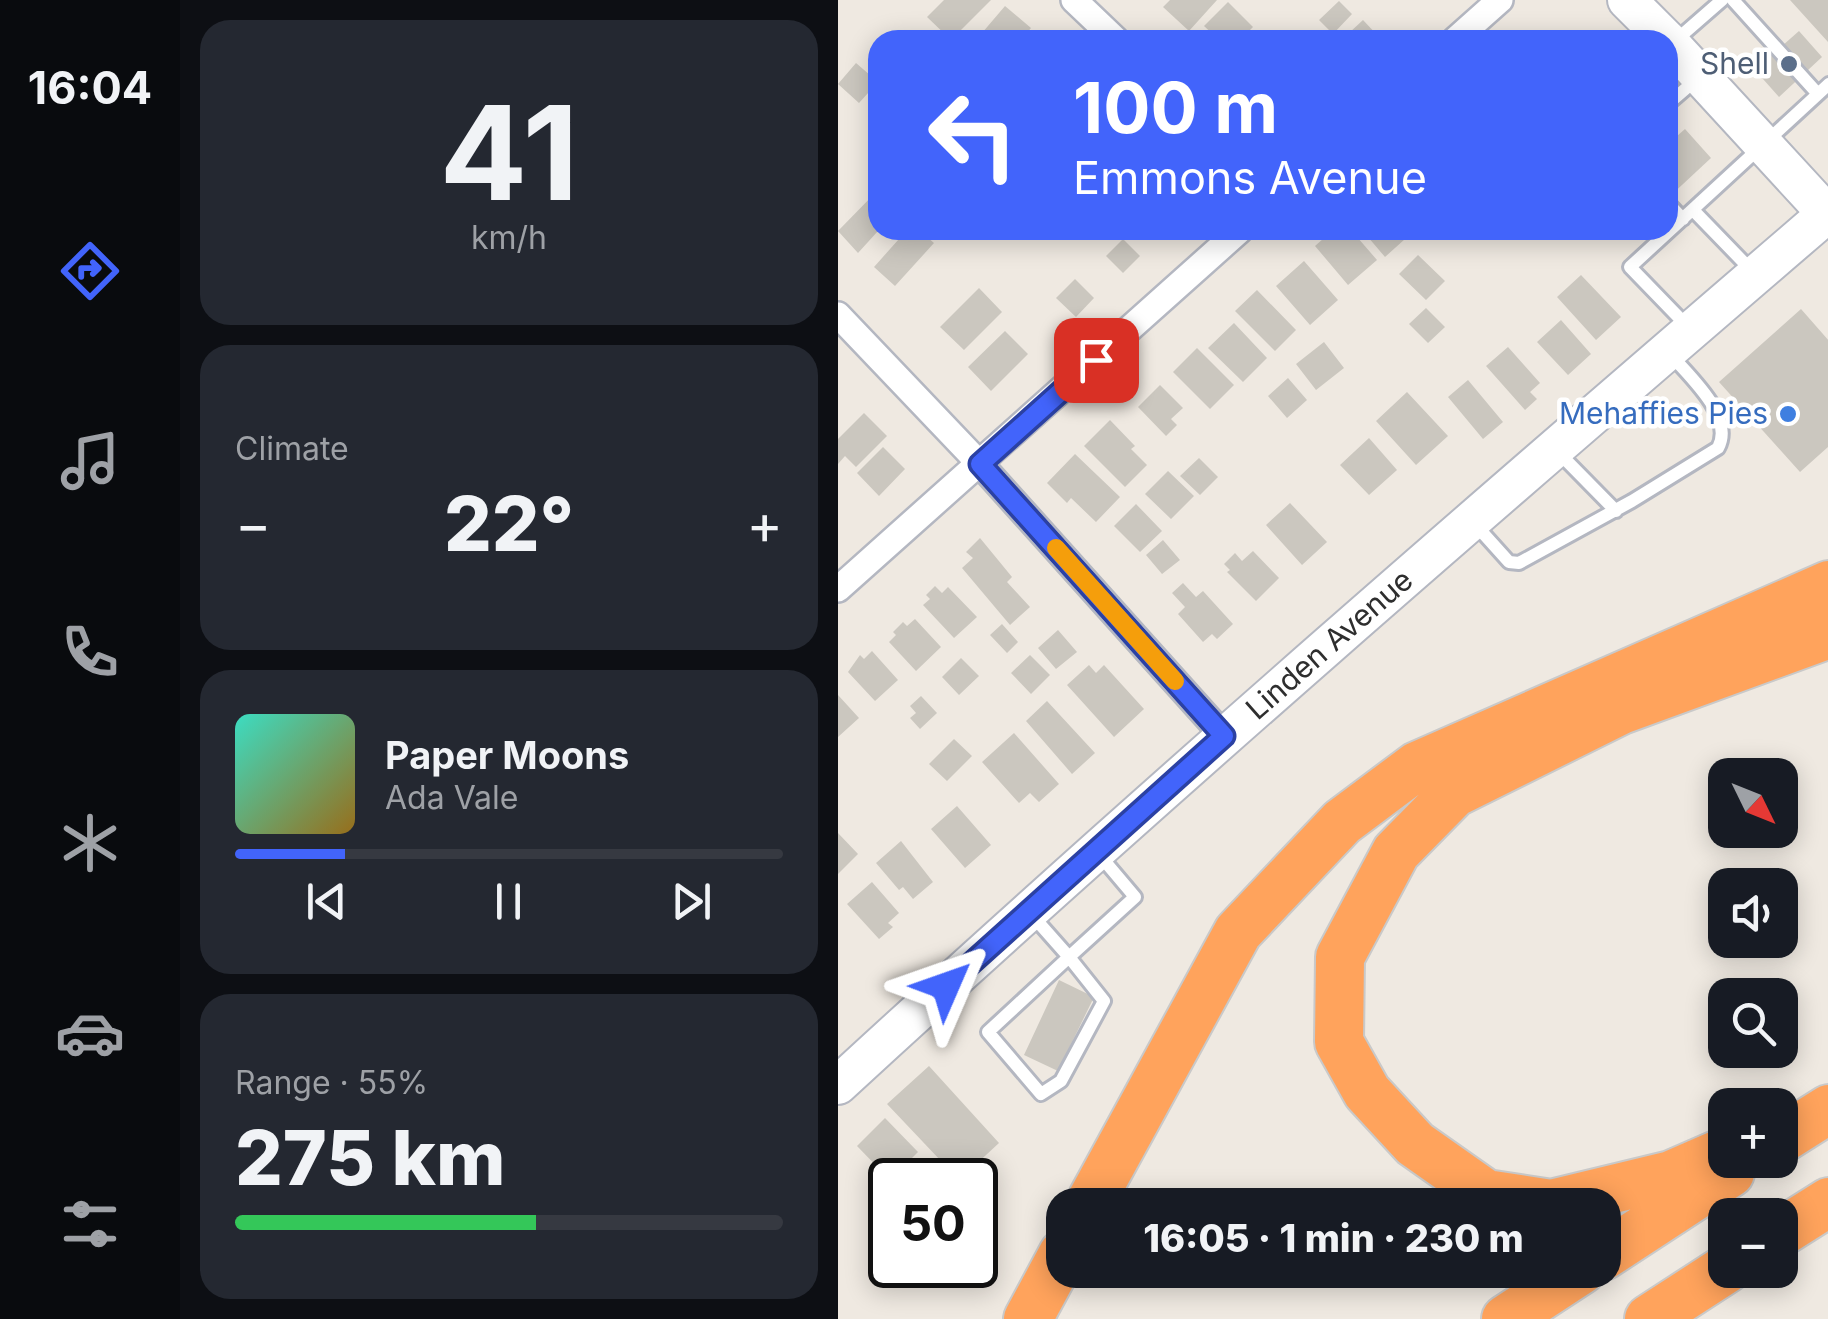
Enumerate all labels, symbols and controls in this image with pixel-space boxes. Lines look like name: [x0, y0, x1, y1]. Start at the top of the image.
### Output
place label: Shell: [1700, 45, 1769, 81]
marker: Shell: [1778, 53, 1800, 75]
text: 16:04: [28, 60, 152, 115]
text: 100 m: [1073, 65, 1278, 150]
icon: left: [908, 70, 1038, 200]
text: 41: [439, 74, 579, 231]
text: Emmons Avenue: [1073, 150, 1427, 205]
text: km/h: [471, 218, 547, 257]
icon: directions: [55, 236, 125, 306]
pin: [1054, 318, 1139, 403]
icon: arrive: [1069, 333, 1124, 388]
place label: Mehaffies Pies: [1559, 395, 1768, 431]
marker: Mehaffies Pies: [1777, 403, 1799, 425]
icon: music: [55, 426, 125, 496]
text: Climate: [235, 429, 349, 468]
text: 22°: [444, 478, 574, 569]
text: −: [235, 491, 271, 557]
text: +: [747, 491, 783, 557]
street label: Linden Avenue: [1238, 561, 1420, 726]
icon: phone: [55, 617, 125, 687]
text: Paper Moons: [385, 732, 629, 778]
north arrow: [1708, 758, 1798, 848]
map controls: [1708, 758, 1798, 1288]
text: Ada Vale: [385, 778, 518, 817]
icon: climate: [55, 808, 125, 878]
button: sound: [1708, 868, 1798, 958]
icon: previous: [299, 874, 354, 929]
icon: pause: [481, 874, 536, 929]
icon: next: [664, 874, 719, 929]
position arrow: [894, 934, 998, 1038]
button: search: [1708, 978, 1798, 1068]
icon: car: [55, 998, 125, 1068]
text: Range · 55%: [235, 1063, 428, 1102]
button: +: [1708, 1088, 1798, 1178]
text: 275 km: [235, 1112, 505, 1203]
speed limit sign: 50: [868, 1158, 998, 1288]
icon: filters: [55, 1189, 125, 1259]
button: −: [1708, 1198, 1798, 1288]
text: 16:05 · 1 min · 230 m: [1143, 1215, 1524, 1261]

